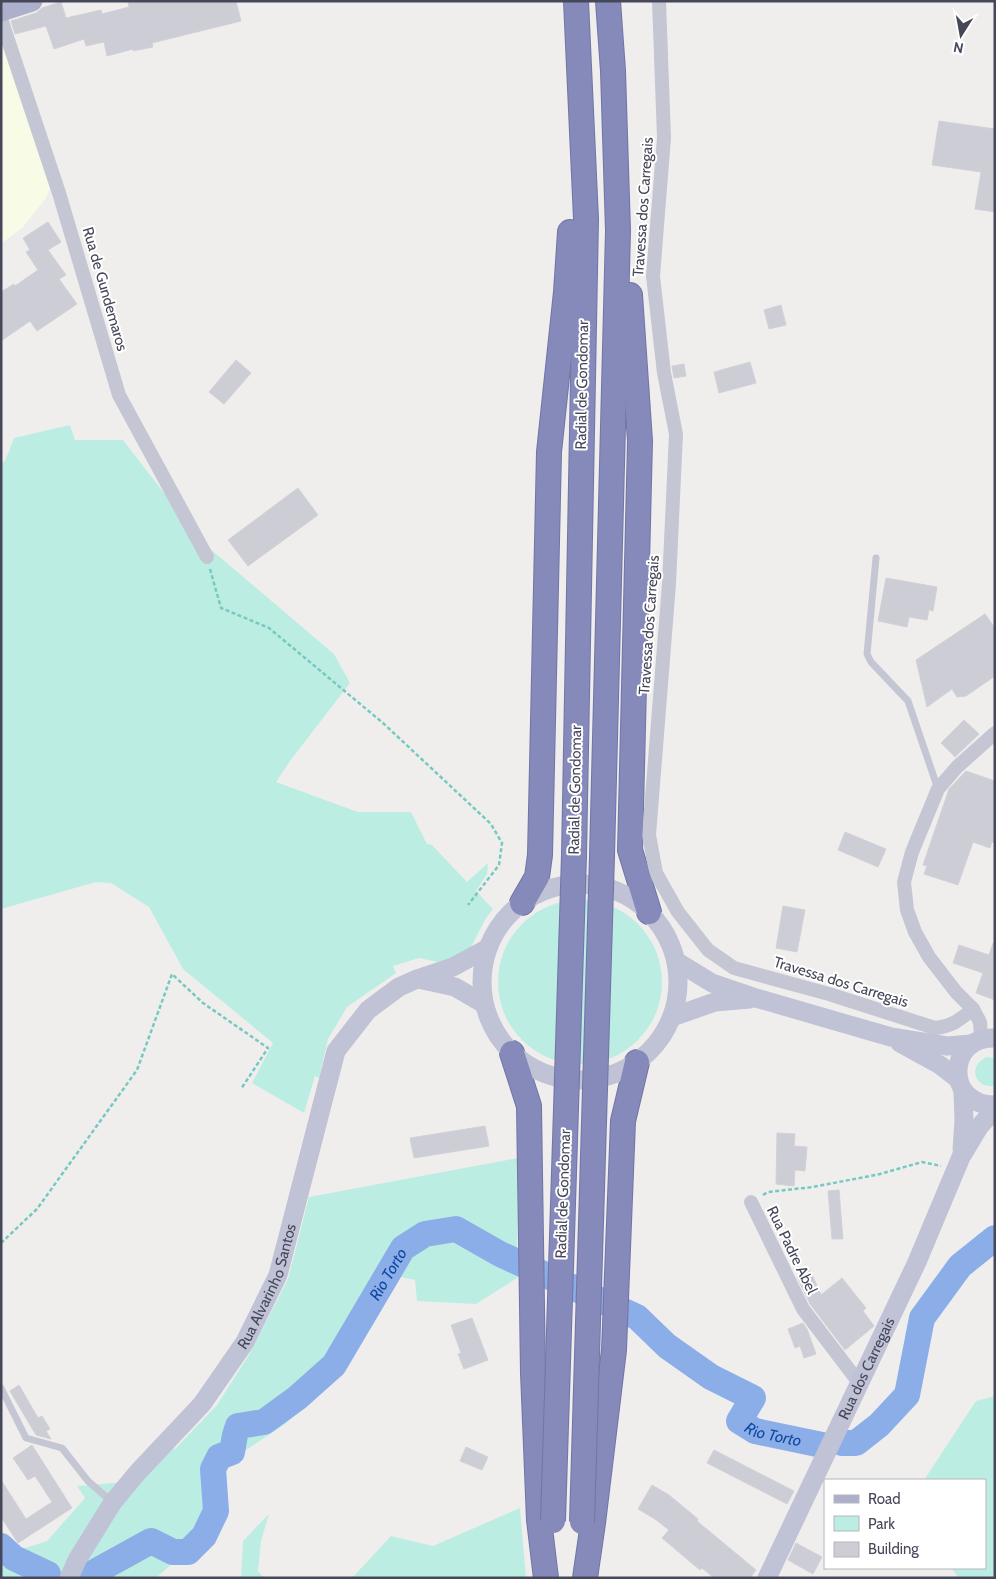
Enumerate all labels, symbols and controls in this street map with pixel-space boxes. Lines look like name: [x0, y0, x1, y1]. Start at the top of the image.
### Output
north arrow: [936, 10, 986, 60]
text: N: [952, 38, 965, 58]
street label: Travessa dos Carregais: [629, 137, 657, 277]
street label: Rua de Gundemaros: [79, 225, 131, 353]
street label: Radial de Gondomar: [572, 320, 592, 450]
street label: Travessa dos Carregais: [635, 555, 663, 695]
street label: Radial de Gondomar: [565, 725, 585, 855]
street label: Travessa dos Carregais: [772, 953, 910, 1011]
street label: Radial de Gondomar: [552, 1129, 574, 1259]
street label: Rua Padre Abel: [763, 1203, 821, 1297]
street label: Rua Alvarinho Santos: [234, 1222, 300, 1353]
water label: Rio Torto: [365, 1245, 411, 1304]
street label: Rua dos Carregais: [835, 1314, 898, 1422]
water label: Rio Torto: [741, 1418, 803, 1450]
legend: [824, 1479, 986, 1569]
text: Road: [868, 1490, 901, 1508]
text: Park: [868, 1515, 895, 1533]
text: Building: [868, 1540, 919, 1558]

